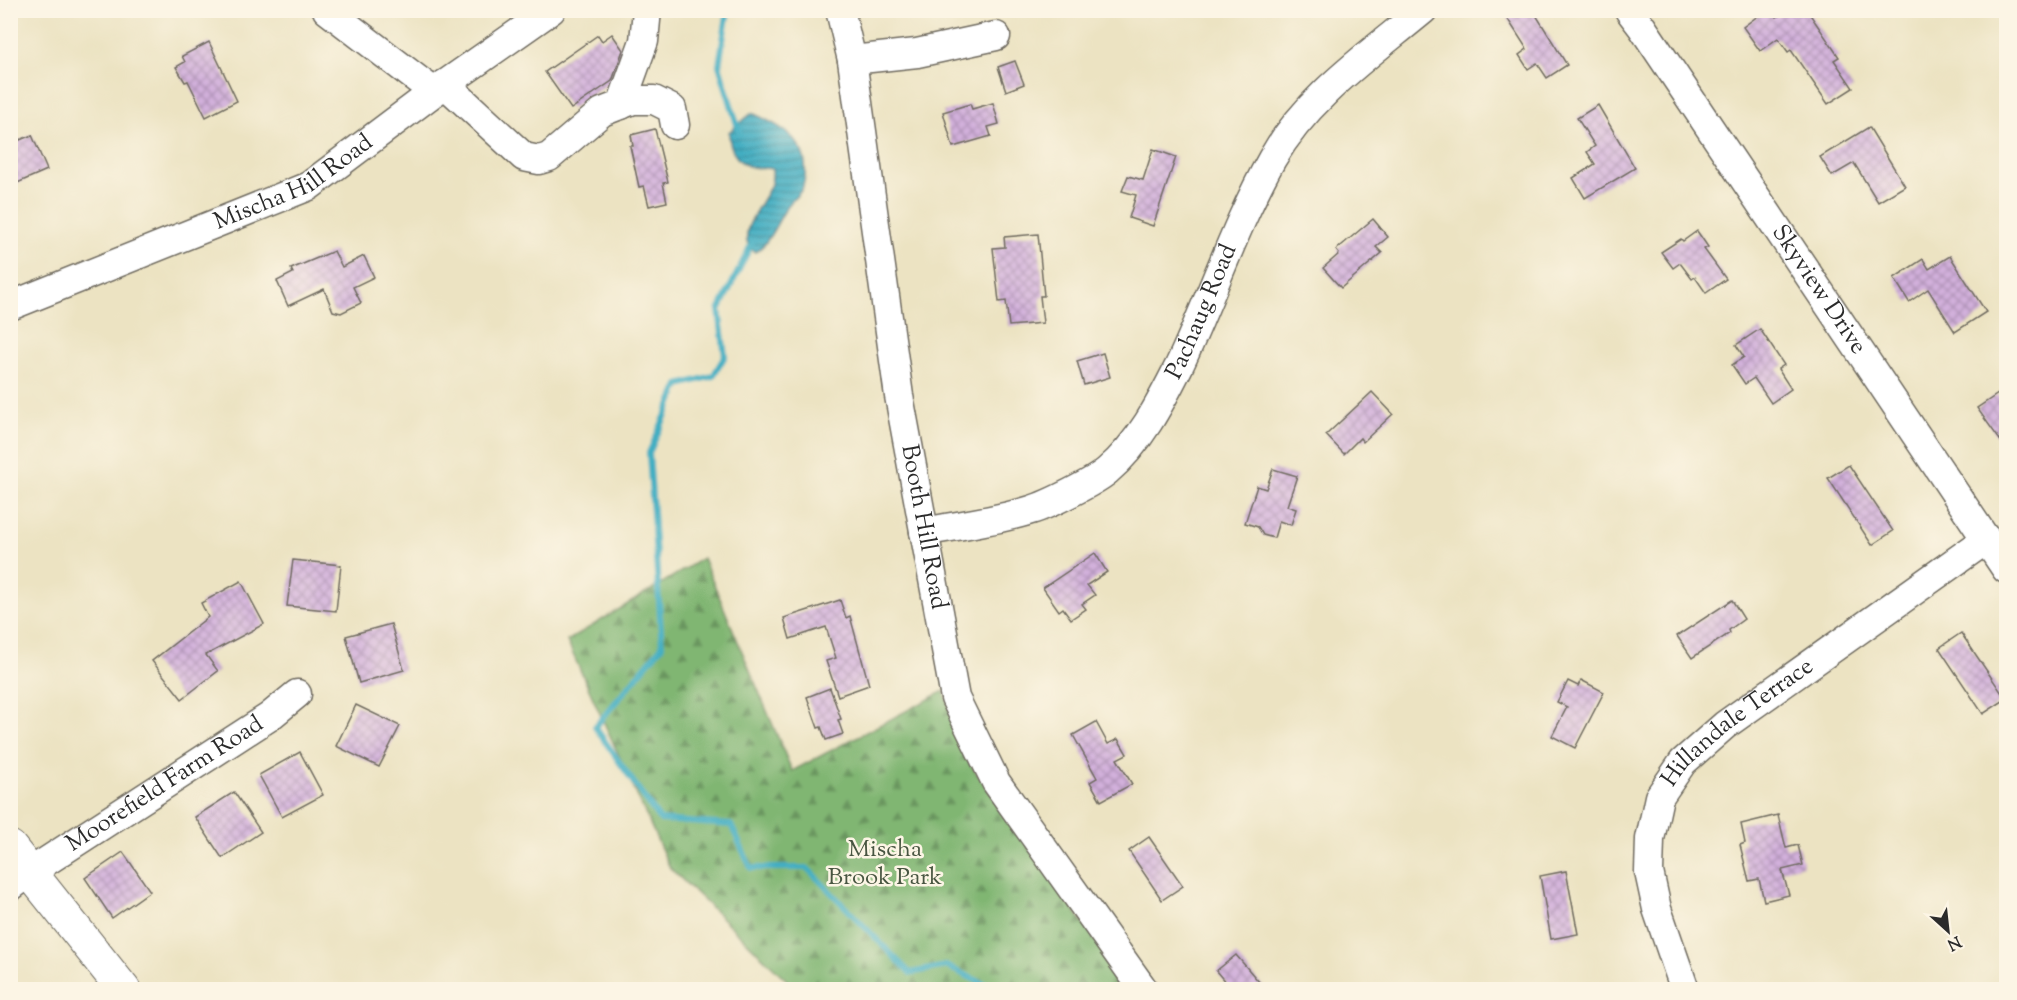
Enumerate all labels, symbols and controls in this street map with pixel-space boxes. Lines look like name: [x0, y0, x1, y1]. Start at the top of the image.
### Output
street label: Mischa Hill Road: [209, 126, 381, 239]
street label: Skyview Drive: [1763, 218, 1874, 362]
street label: Pachaug Road: [1158, 239, 1246, 385]
street label: Booth Hill Road: [891, 442, 955, 613]
street label: Hillandale Terrace: [1654, 650, 1821, 794]
street label: Moorefield Farm Road: [60, 708, 271, 861]
park label: Mischa Brook Park: [828, 833, 942, 895]
north arrow: [1918, 901, 1978, 961]
text: N: [1943, 929, 1965, 955]

